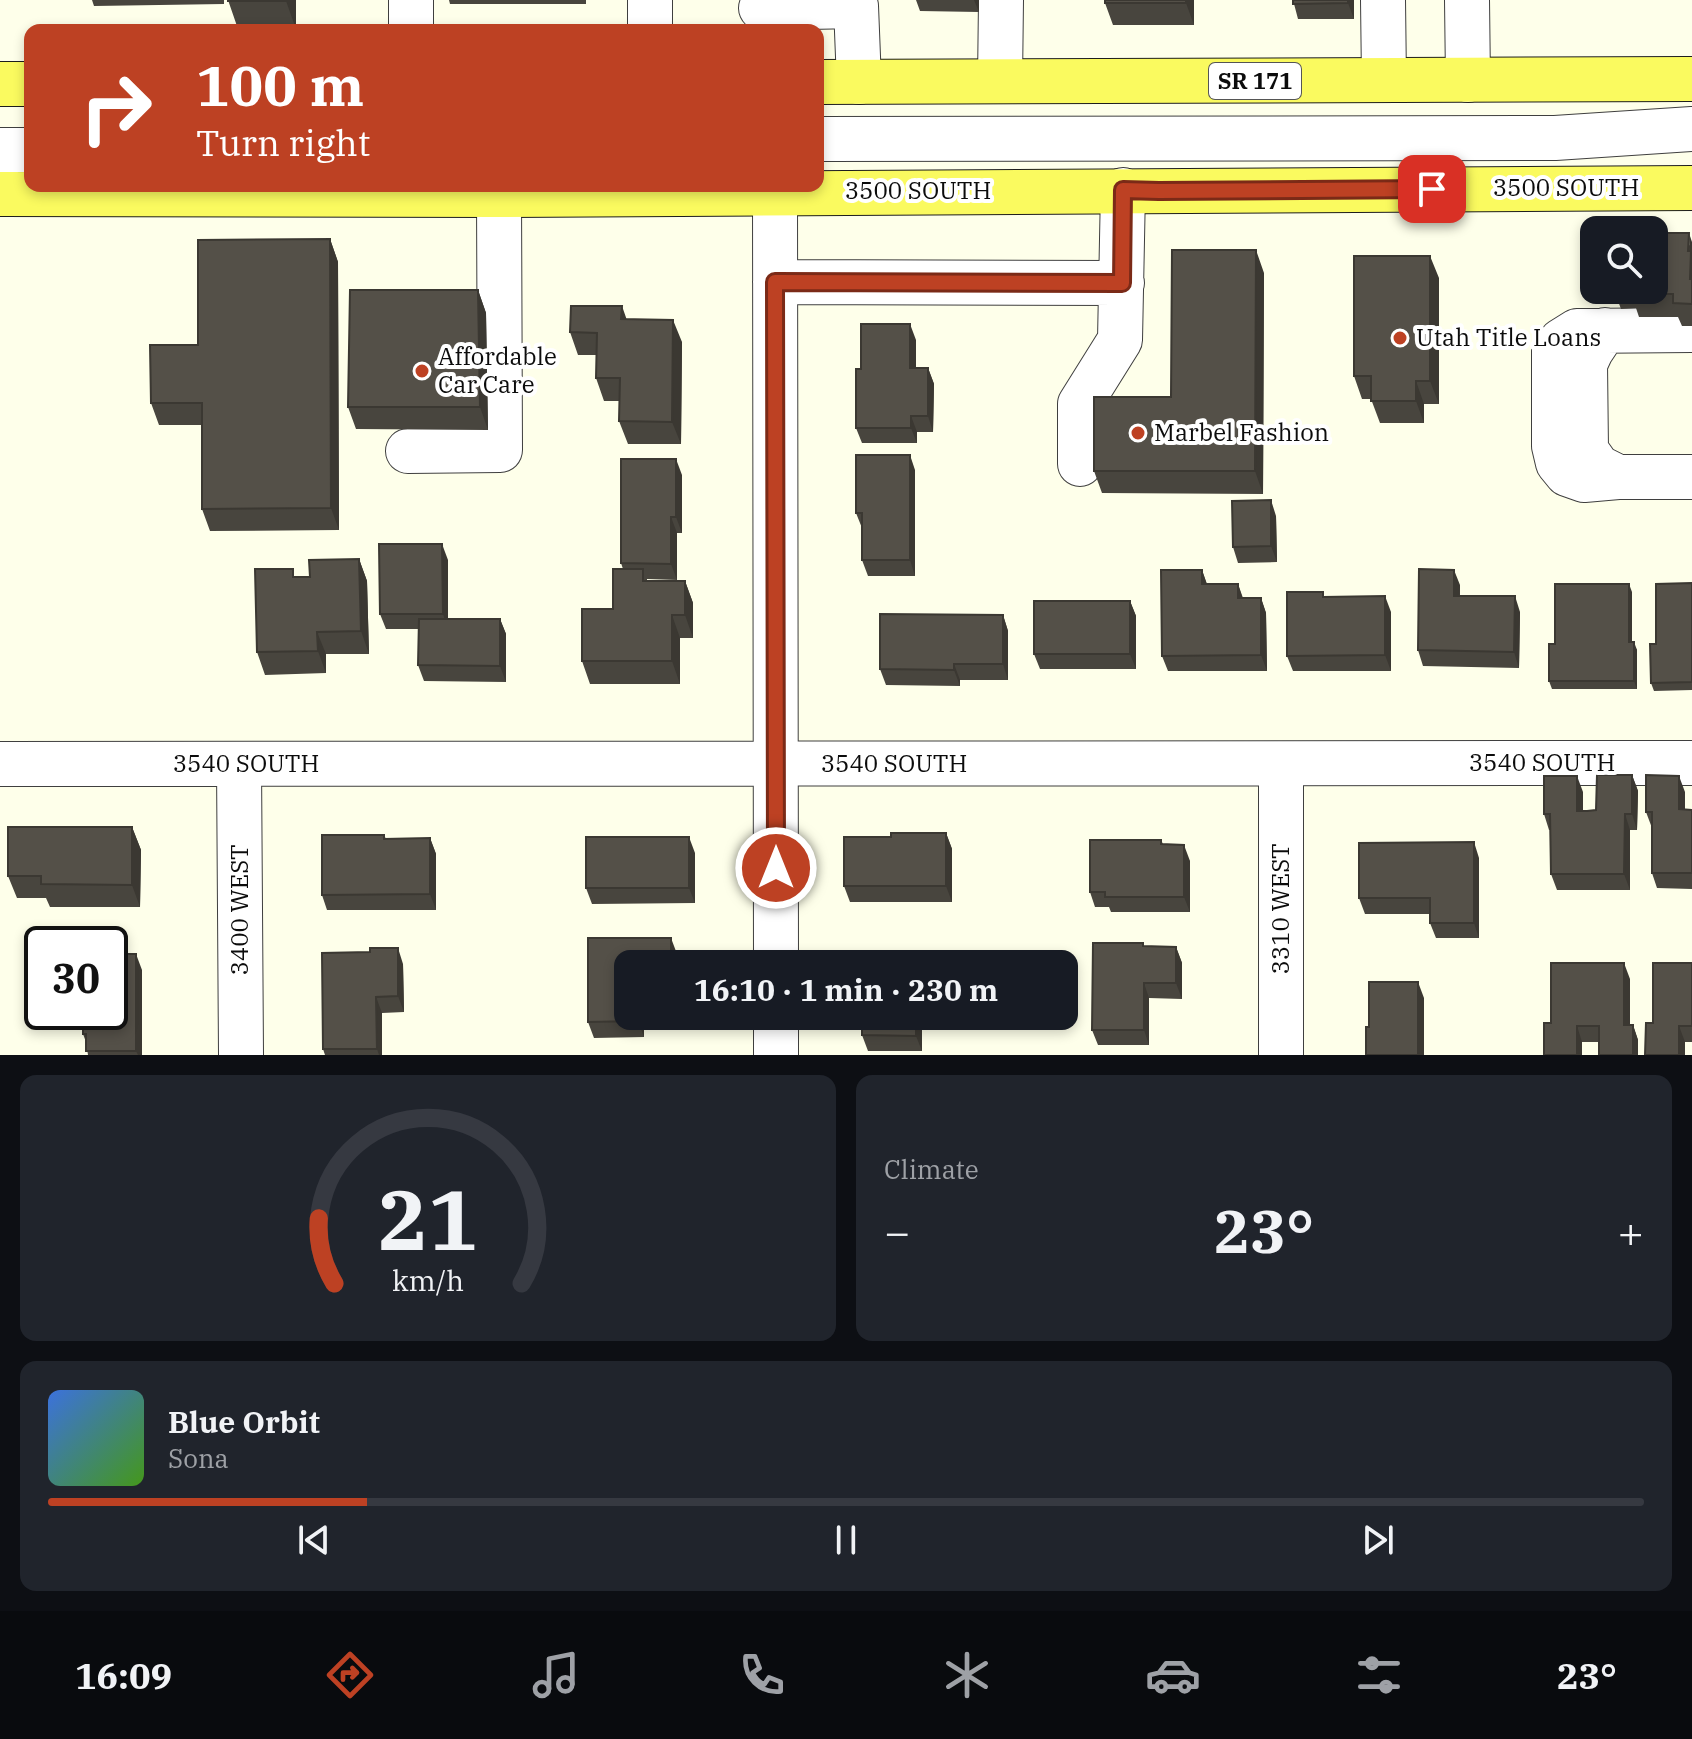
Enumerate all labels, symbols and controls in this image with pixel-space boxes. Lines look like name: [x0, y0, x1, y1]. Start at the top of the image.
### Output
text: 100 m: [196, 49, 364, 121]
icon: right: [64, 56, 168, 160]
road number: SR 171: [1209, 63, 1301, 99]
text: Turn right: [196, 119, 370, 166]
pin: [1398, 155, 1466, 223]
icon: arrive: [1410, 167, 1454, 211]
street label: 3500 SOUTH: [1493, 171, 1639, 203]
street label: 3500 SOUTH: [845, 174, 991, 206]
map controls: [1580, 216, 1668, 304]
button: search: [1580, 216, 1668, 304]
place label: Utah Title Loans: [1416, 321, 1601, 353]
marker: Utah Title Loans: [1391, 329, 1409, 347]
place label: Affordable Car Care: [438, 340, 557, 400]
marker: Affordable Car Care: [413, 362, 431, 380]
place label: Marbel Fashion: [1154, 416, 1329, 448]
marker: Marbel Fashion: [1129, 424, 1147, 442]
street label: 3540 SOUTH: [1469, 746, 1615, 778]
street label: 3540 SOUTH: [173, 747, 319, 779]
street label: 3540 SOUTH: [821, 747, 967, 779]
position arrow: [734, 826, 818, 910]
street label: 3310 WEST: [1264, 843, 1296, 975]
street label: 3400 WEST: [223, 844, 255, 976]
speed limit sign: 30: [24, 926, 128, 1030]
text: 16:10 · 1 min · 230 m: [694, 970, 998, 1009]
text: Climate: [884, 1152, 979, 1186]
text: 21: [378, 1165, 478, 1273]
text: 23°: [1214, 1191, 1314, 1270]
text: −: [884, 1203, 910, 1260]
text: +: [1618, 1203, 1644, 1260]
text: km/h: [392, 1262, 464, 1299]
text: Blue Orbit: [168, 1402, 320, 1441]
text: Sona: [168, 1441, 229, 1475]
icon: previous: [292, 1518, 336, 1562]
icon: pause: [824, 1518, 868, 1562]
icon: next: [1356, 1518, 1400, 1562]
icon: directions: [322, 1647, 378, 1703]
icon: music: [528, 1647, 584, 1703]
icon: phone: [734, 1647, 790, 1703]
icon: climate: [939, 1647, 995, 1703]
icon: car: [1145, 1647, 1201, 1703]
icon: filters: [1351, 1647, 1407, 1703]
text: 16:09: [75, 1652, 172, 1699]
text: 23°: [1557, 1652, 1617, 1699]

